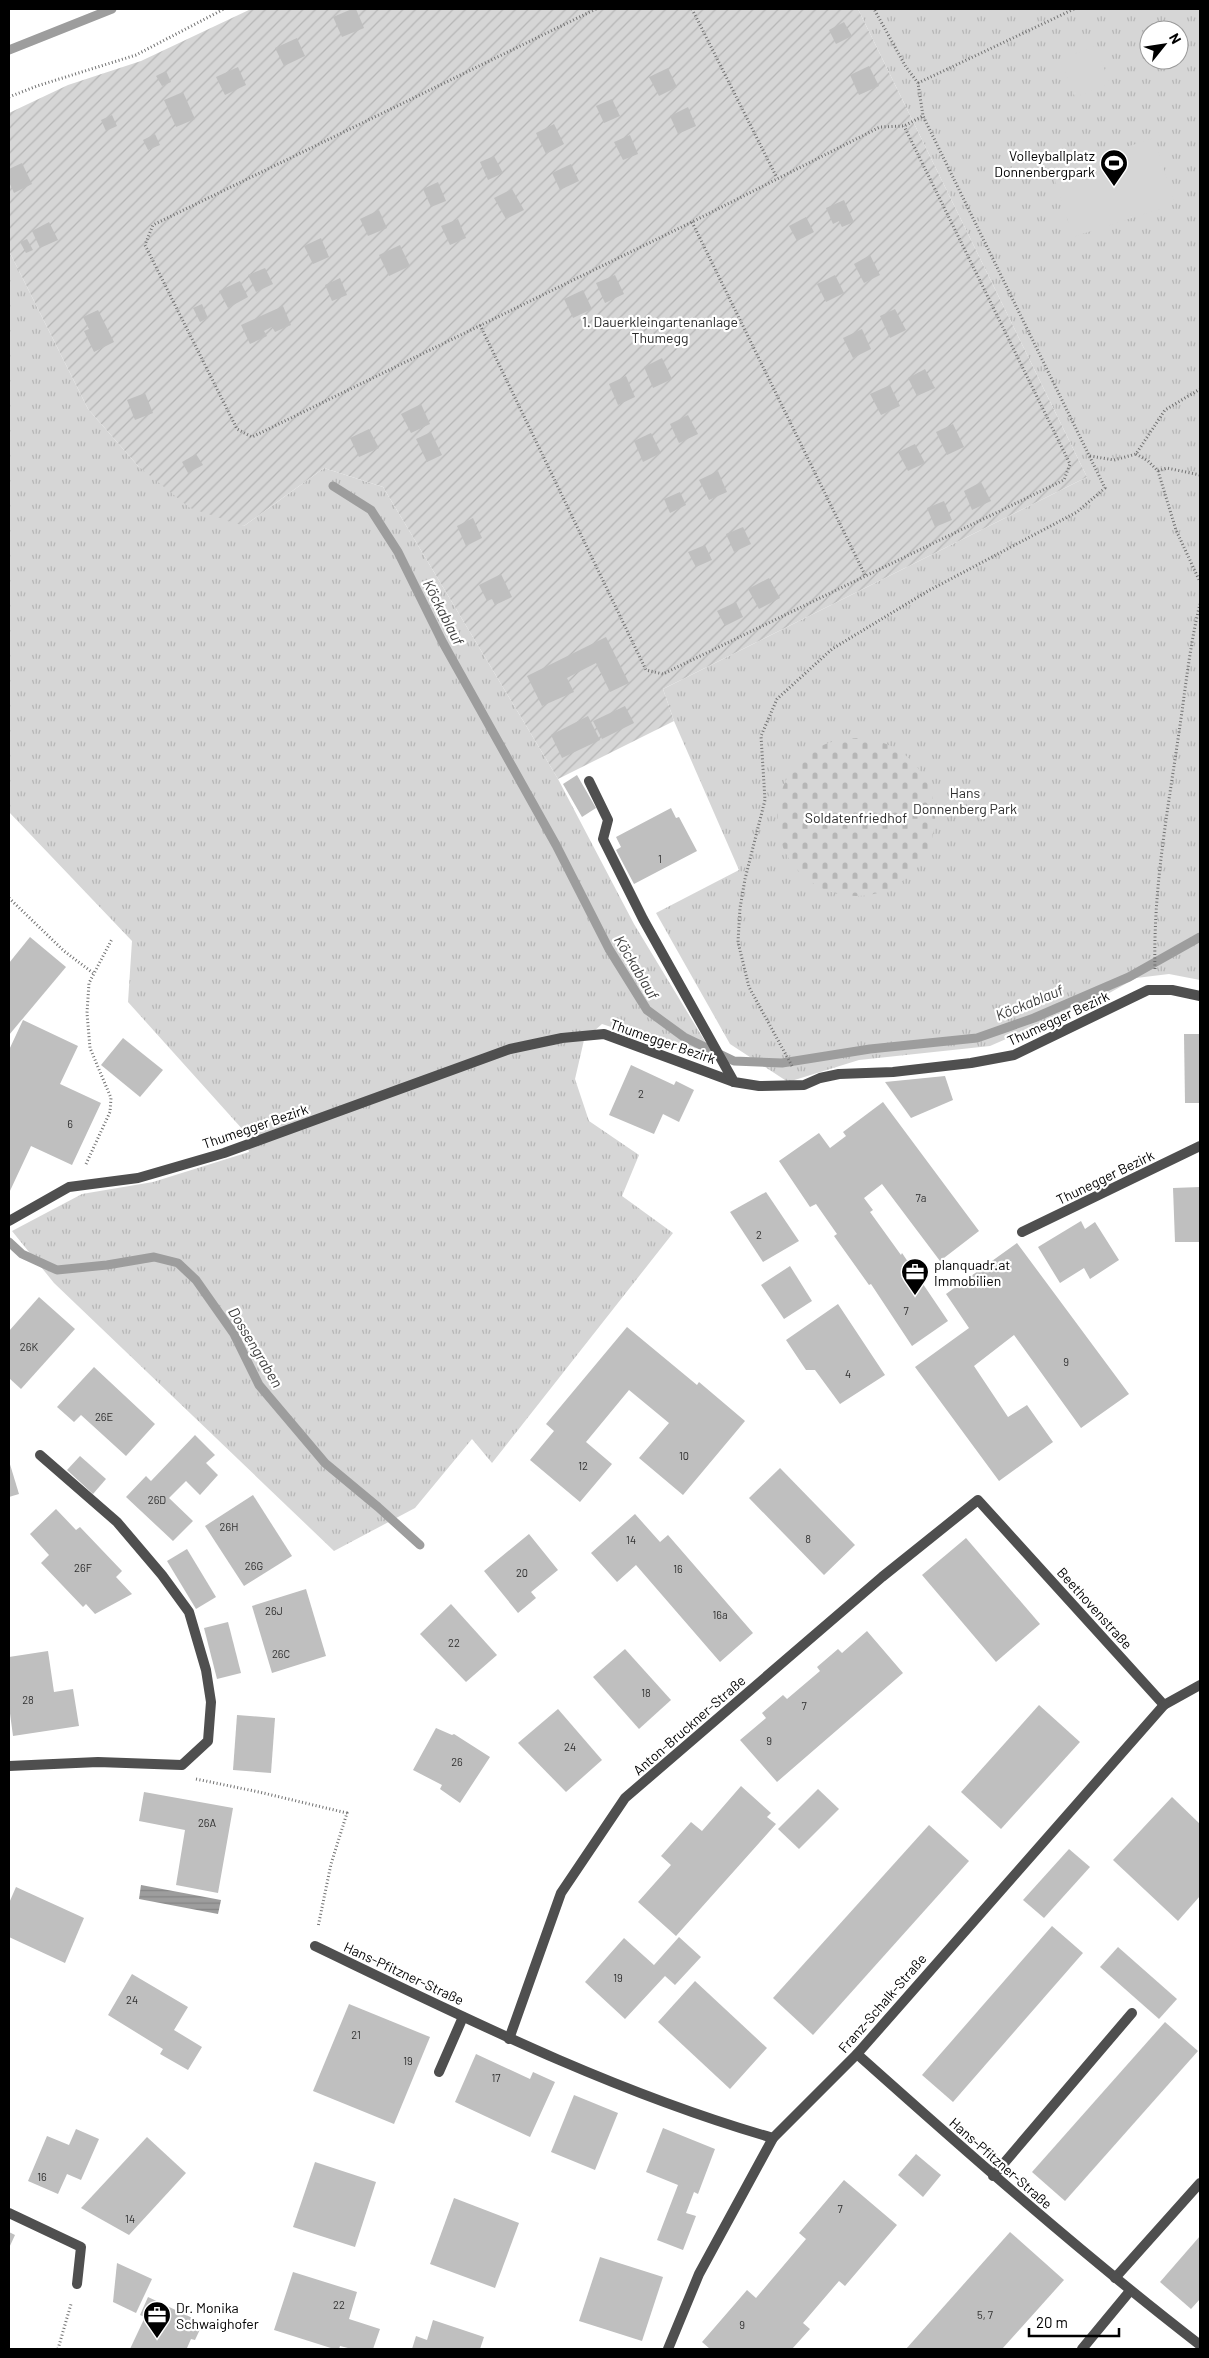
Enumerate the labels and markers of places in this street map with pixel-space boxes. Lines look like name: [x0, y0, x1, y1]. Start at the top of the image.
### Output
place label: Volleyballplatz Donnenbergpark: [994, 147, 1095, 180]
sports icon: Volleyballplatz Donnenbergpark: [1099, 148, 1129, 187]
place label: planquadr.at Immobilien: [934, 1256, 1010, 1289]
office icon: planquadr.at Immobilien: [900, 1257, 930, 1296]
place label: Dr. Monika Schwaighofer: [176, 2299, 259, 2332]
office icon: Dr. Monika Schwaighofer: [142, 2300, 172, 2339]

